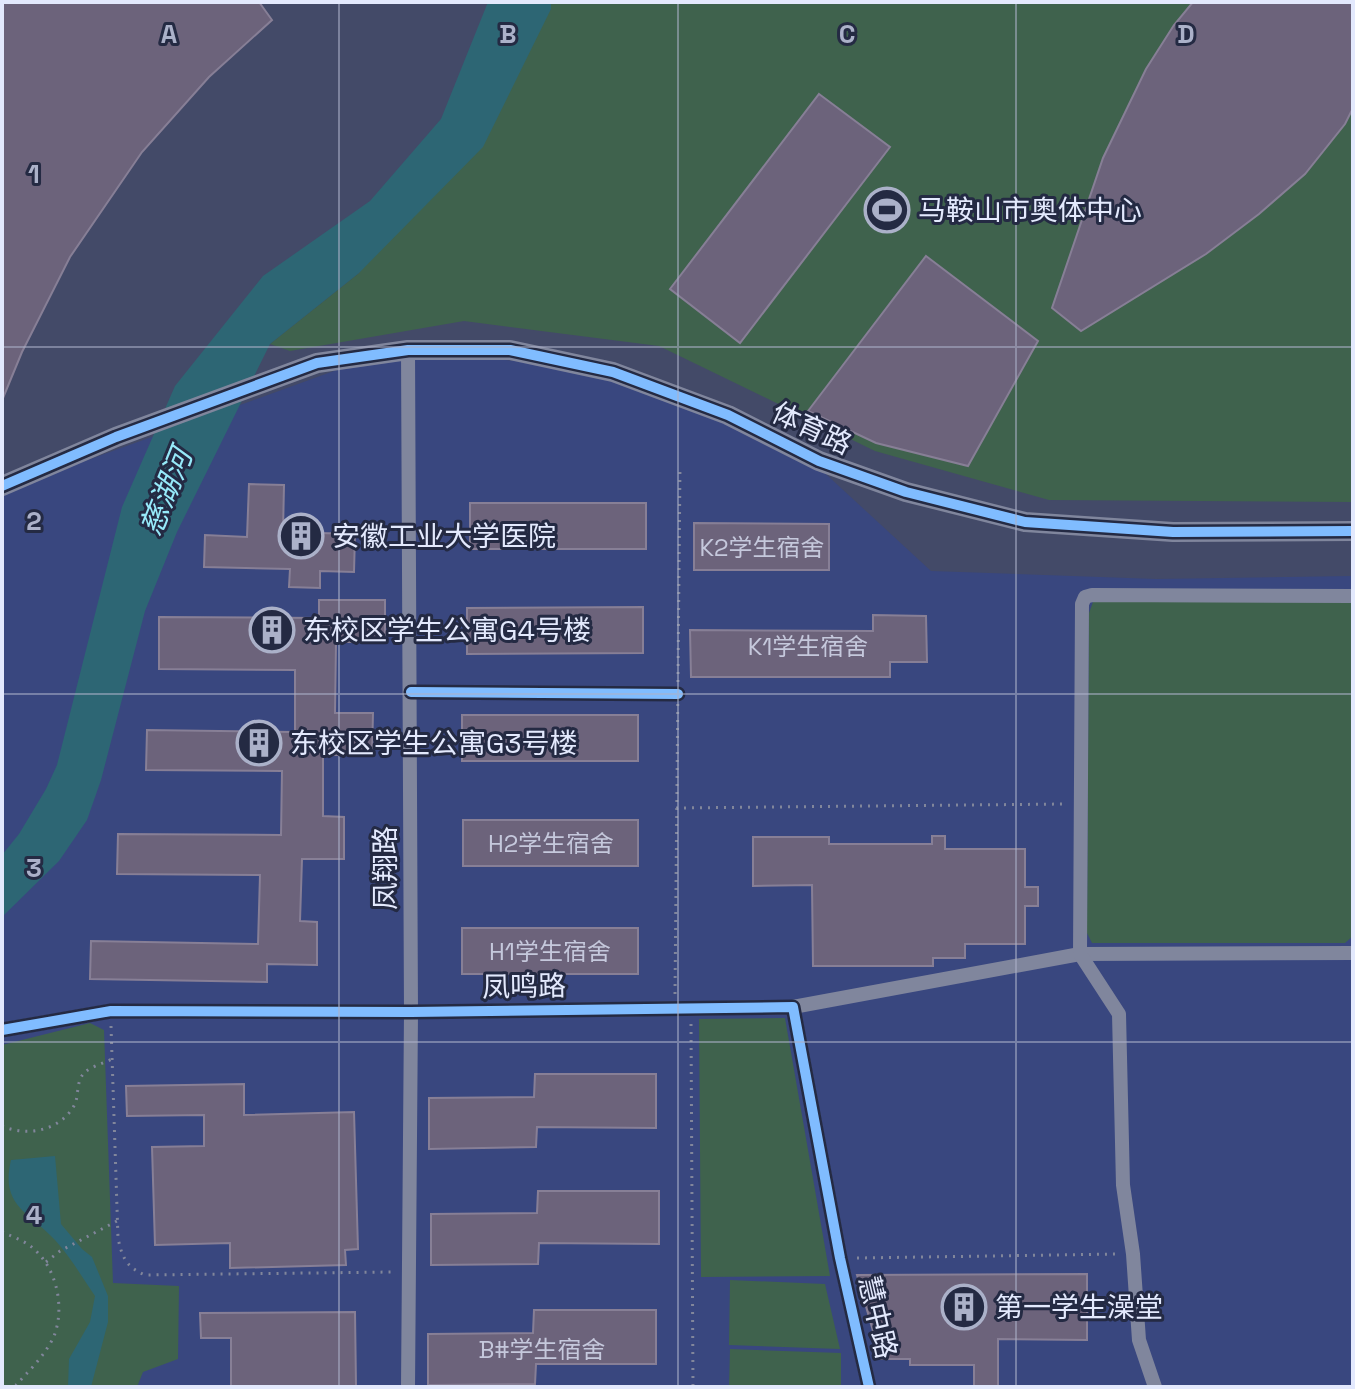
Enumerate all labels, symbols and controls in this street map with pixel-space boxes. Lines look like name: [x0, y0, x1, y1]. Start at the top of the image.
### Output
text: A: [161, 17, 178, 51]
text: B: [499, 17, 517, 51]
text: C: [839, 17, 855, 51]
text: D: [1177, 17, 1195, 51]
text: 1: [28, 157, 40, 191]
sports icon: 马鞍山市奥体中心: [863, 186, 911, 234]
place label: 马鞍山市奥体中心: [918, 192, 1142, 228]
street label: 体育路: [766, 394, 858, 462]
water label: 慈湖河: [131, 438, 203, 541]
text: 2: [26, 504, 42, 538]
building icon: 安徽工业大学医院: [277, 512, 325, 560]
place label: 安徽工业大学医院: [332, 518, 556, 554]
house number: K2学生宿舍: [699, 532, 825, 563]
building icon: 东校区学生公寓G4号楼: [248, 606, 296, 654]
place label: 东校区学生公寓G4号楼: [303, 612, 591, 648]
house number: K1学生宿舍: [748, 631, 868, 662]
building icon: 东校区学生公寓G3号楼: [235, 719, 283, 767]
place label: 东校区学生公寓G3号楼: [290, 725, 577, 761]
street label: 凤翔路: [367, 826, 403, 910]
house number: H2学生宿舍: [488, 828, 614, 859]
text: 3: [26, 851, 42, 885]
house number: H1学生宿舍: [489, 936, 611, 967]
street label: 凤鸣路: [482, 967, 566, 1005]
text: 4: [26, 1198, 42, 1232]
street label: 慧中路: [851, 1272, 905, 1362]
building icon: 第一学生澡堂: [940, 1283, 988, 1331]
place label: 第一学生澡堂: [995, 1289, 1163, 1325]
house number: B#学生宿舍: [479, 1334, 605, 1365]

